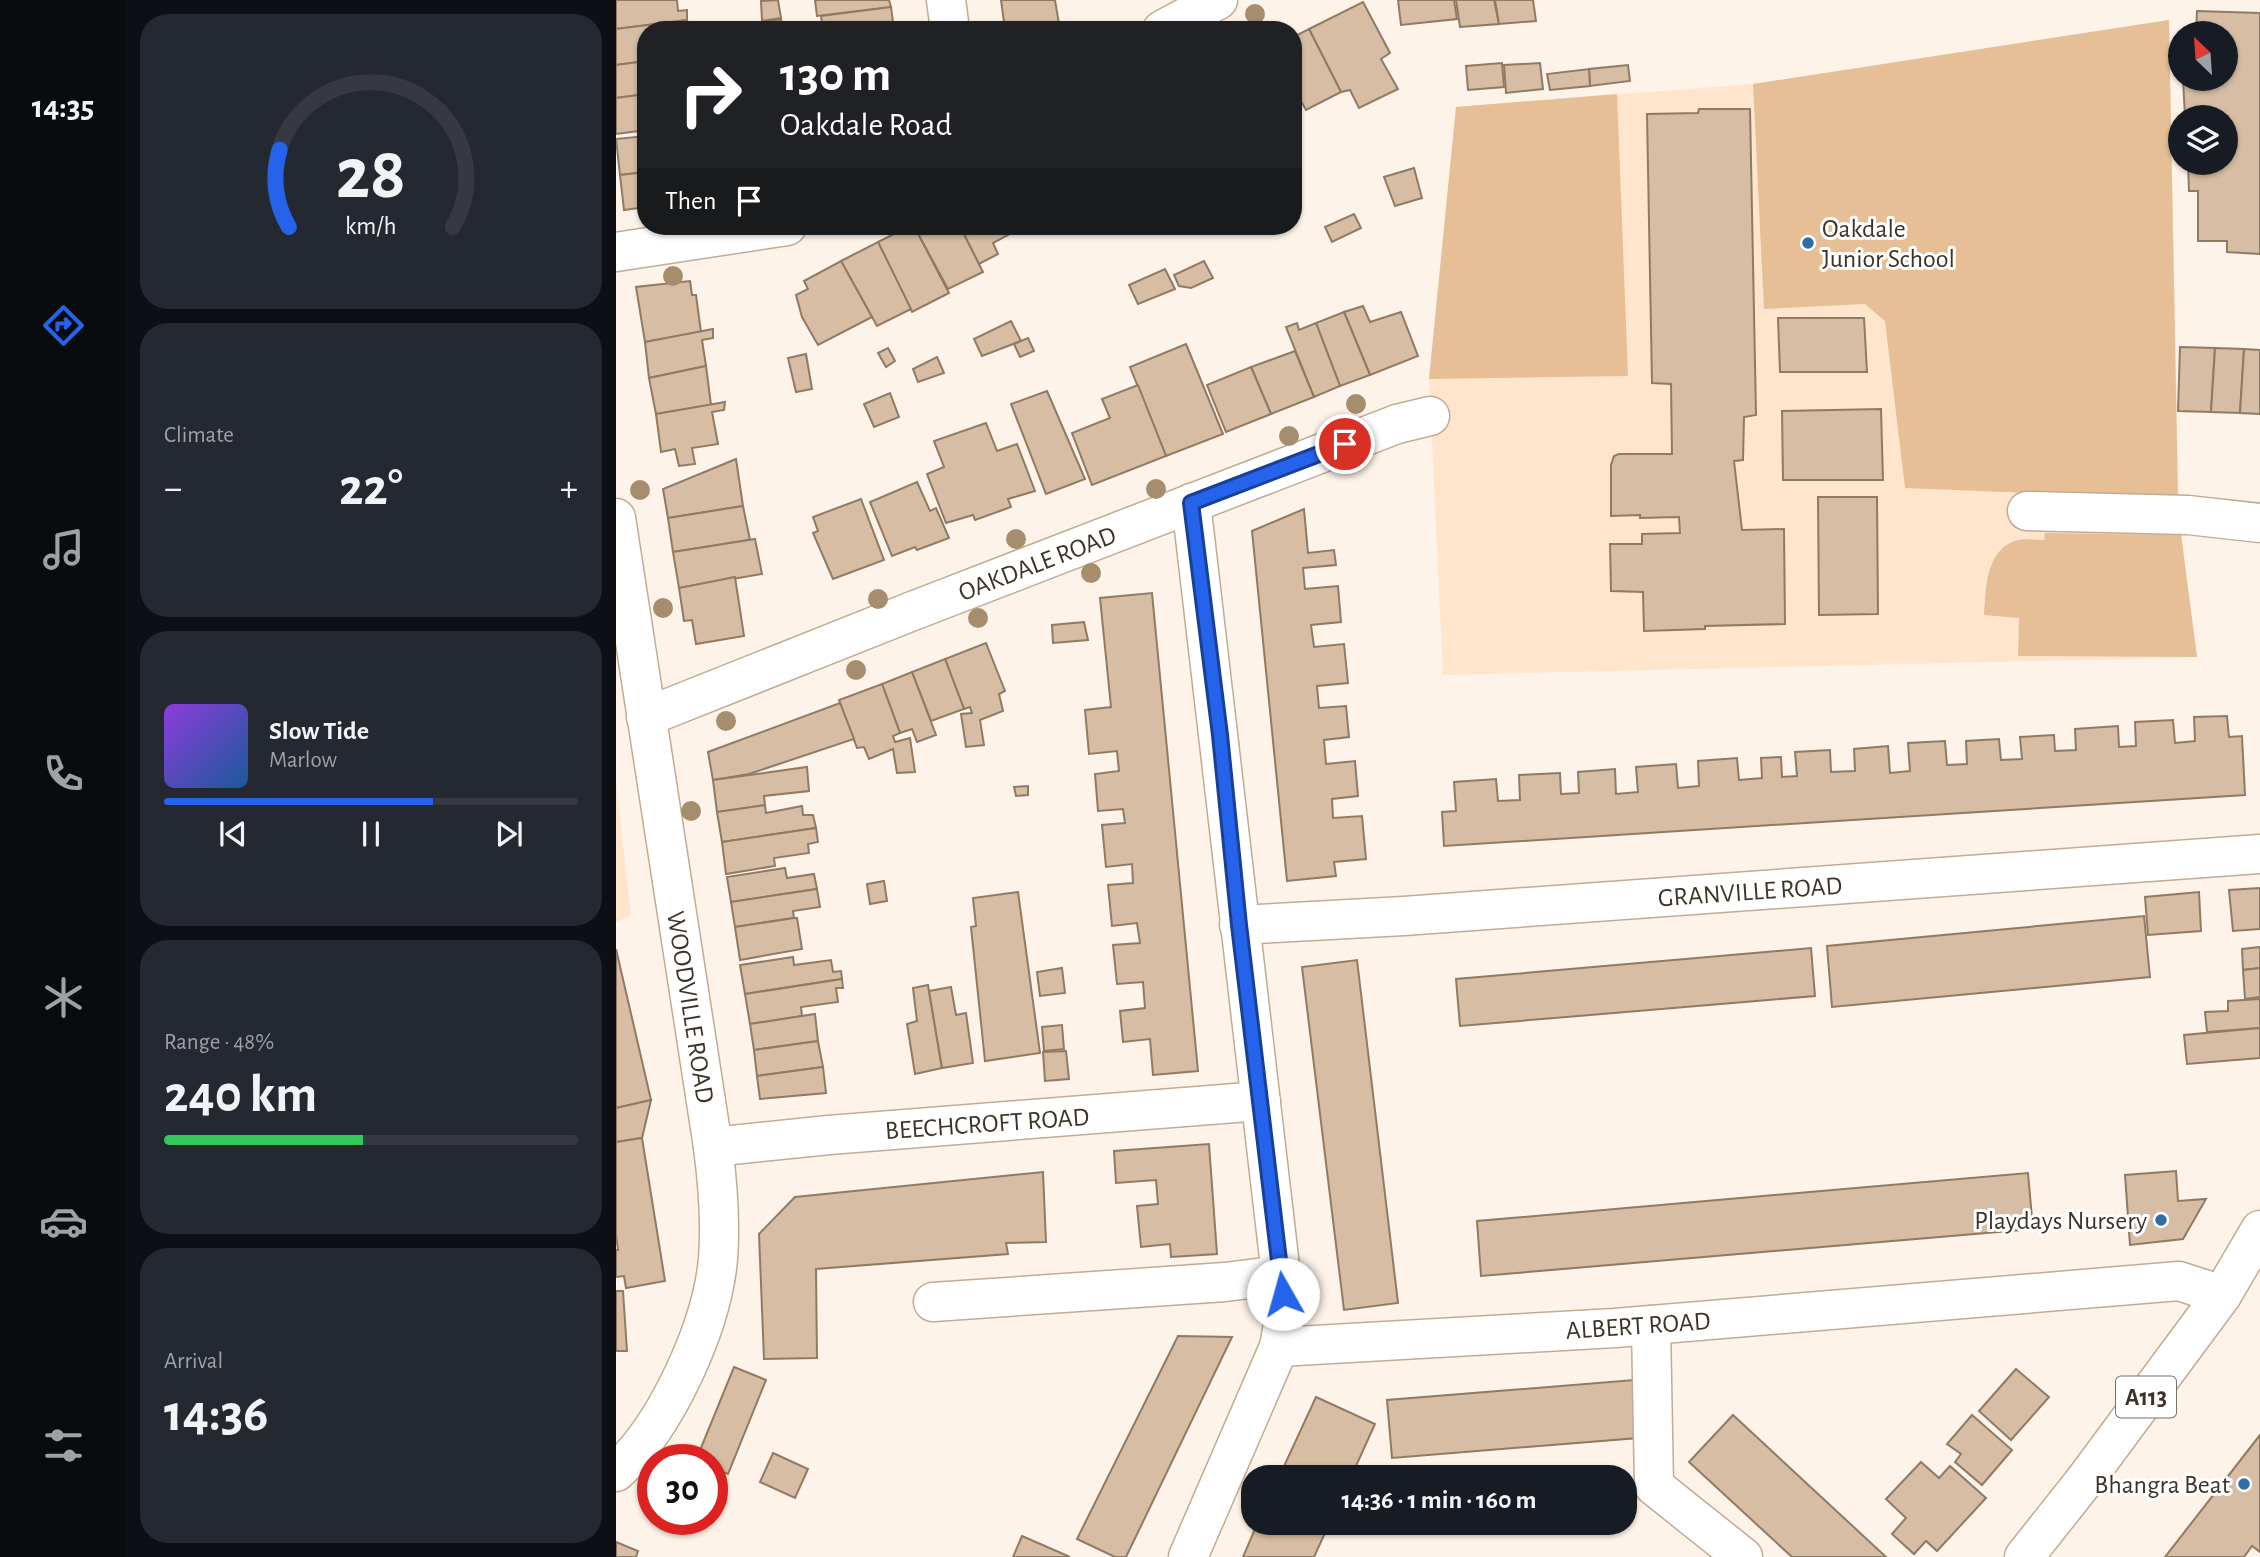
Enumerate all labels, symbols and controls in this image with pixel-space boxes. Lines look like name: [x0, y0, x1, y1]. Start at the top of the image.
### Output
north arrow: [2168, 21, 2238, 91]
map controls: [2168, 21, 2238, 175]
icon: right: [665, 49, 756, 140]
text: 130 m: [780, 51, 891, 100]
text: 14:35: [32, 91, 94, 123]
button: layers: [2168, 105, 2238, 175]
text: Oakdale Road: [780, 109, 952, 141]
text: 28: [336, 140, 406, 213]
icon: arrive: [730, 182, 768, 220]
text: Then: [665, 188, 716, 214]
text: km/h: [345, 214, 397, 239]
place label: Oakdale Junior School: [1822, 216, 1955, 272]
marker: Oakdale Junior School: [1800, 235, 1816, 251]
icon: directions: [39, 301, 88, 350]
pin: [1315, 414, 1375, 474]
text: Climate: [164, 424, 234, 447]
icon: arrive: [1326, 425, 1364, 463]
text: 22°: [339, 462, 403, 514]
text: −: [164, 470, 182, 508]
text: +: [560, 470, 578, 508]
street label: OAKDALE ROAD: [955, 522, 1120, 606]
icon: music: [39, 525, 88, 574]
text: Slow Tide: [269, 718, 369, 744]
icon: phone: [39, 749, 88, 798]
text: Marlow: [269, 749, 337, 772]
icon: previous: [214, 815, 252, 853]
icon: pause: [352, 815, 390, 853]
icon: next: [490, 815, 528, 853]
street label: GRANVILLE ROAD: [1657, 873, 1843, 911]
street label: WOODVILLE ROAD: [662, 909, 718, 1105]
icon: climate: [39, 973, 88, 1022]
text: Range · 48%: [164, 1031, 274, 1054]
text: 240 km: [164, 1069, 317, 1121]
street label: BEECHCROFT ROAD: [884, 1104, 1090, 1144]
icon: car: [39, 1197, 88, 1246]
place label: Playdays Nursery: [1974, 1208, 2147, 1234]
marker: Playdays Nursery: [2153, 1212, 2169, 1228]
position arrow: [1246, 1257, 1320, 1331]
street label: ALBERT ROAD: [1565, 1308, 1711, 1344]
text: Arrival: [164, 1350, 223, 1373]
road number: A113: [2116, 1377, 2176, 1418]
text: 14:36: [164, 1388, 268, 1440]
icon: filters: [39, 1421, 88, 1470]
speed limit sign: 30: [637, 1444, 728, 1535]
place label: Bhangra Beat: [2094, 1472, 2230, 1498]
marker: Bhangra Beat: [2236, 1476, 2252, 1492]
text: 14:36 · 1 min · 160 m: [1342, 1487, 1536, 1513]

